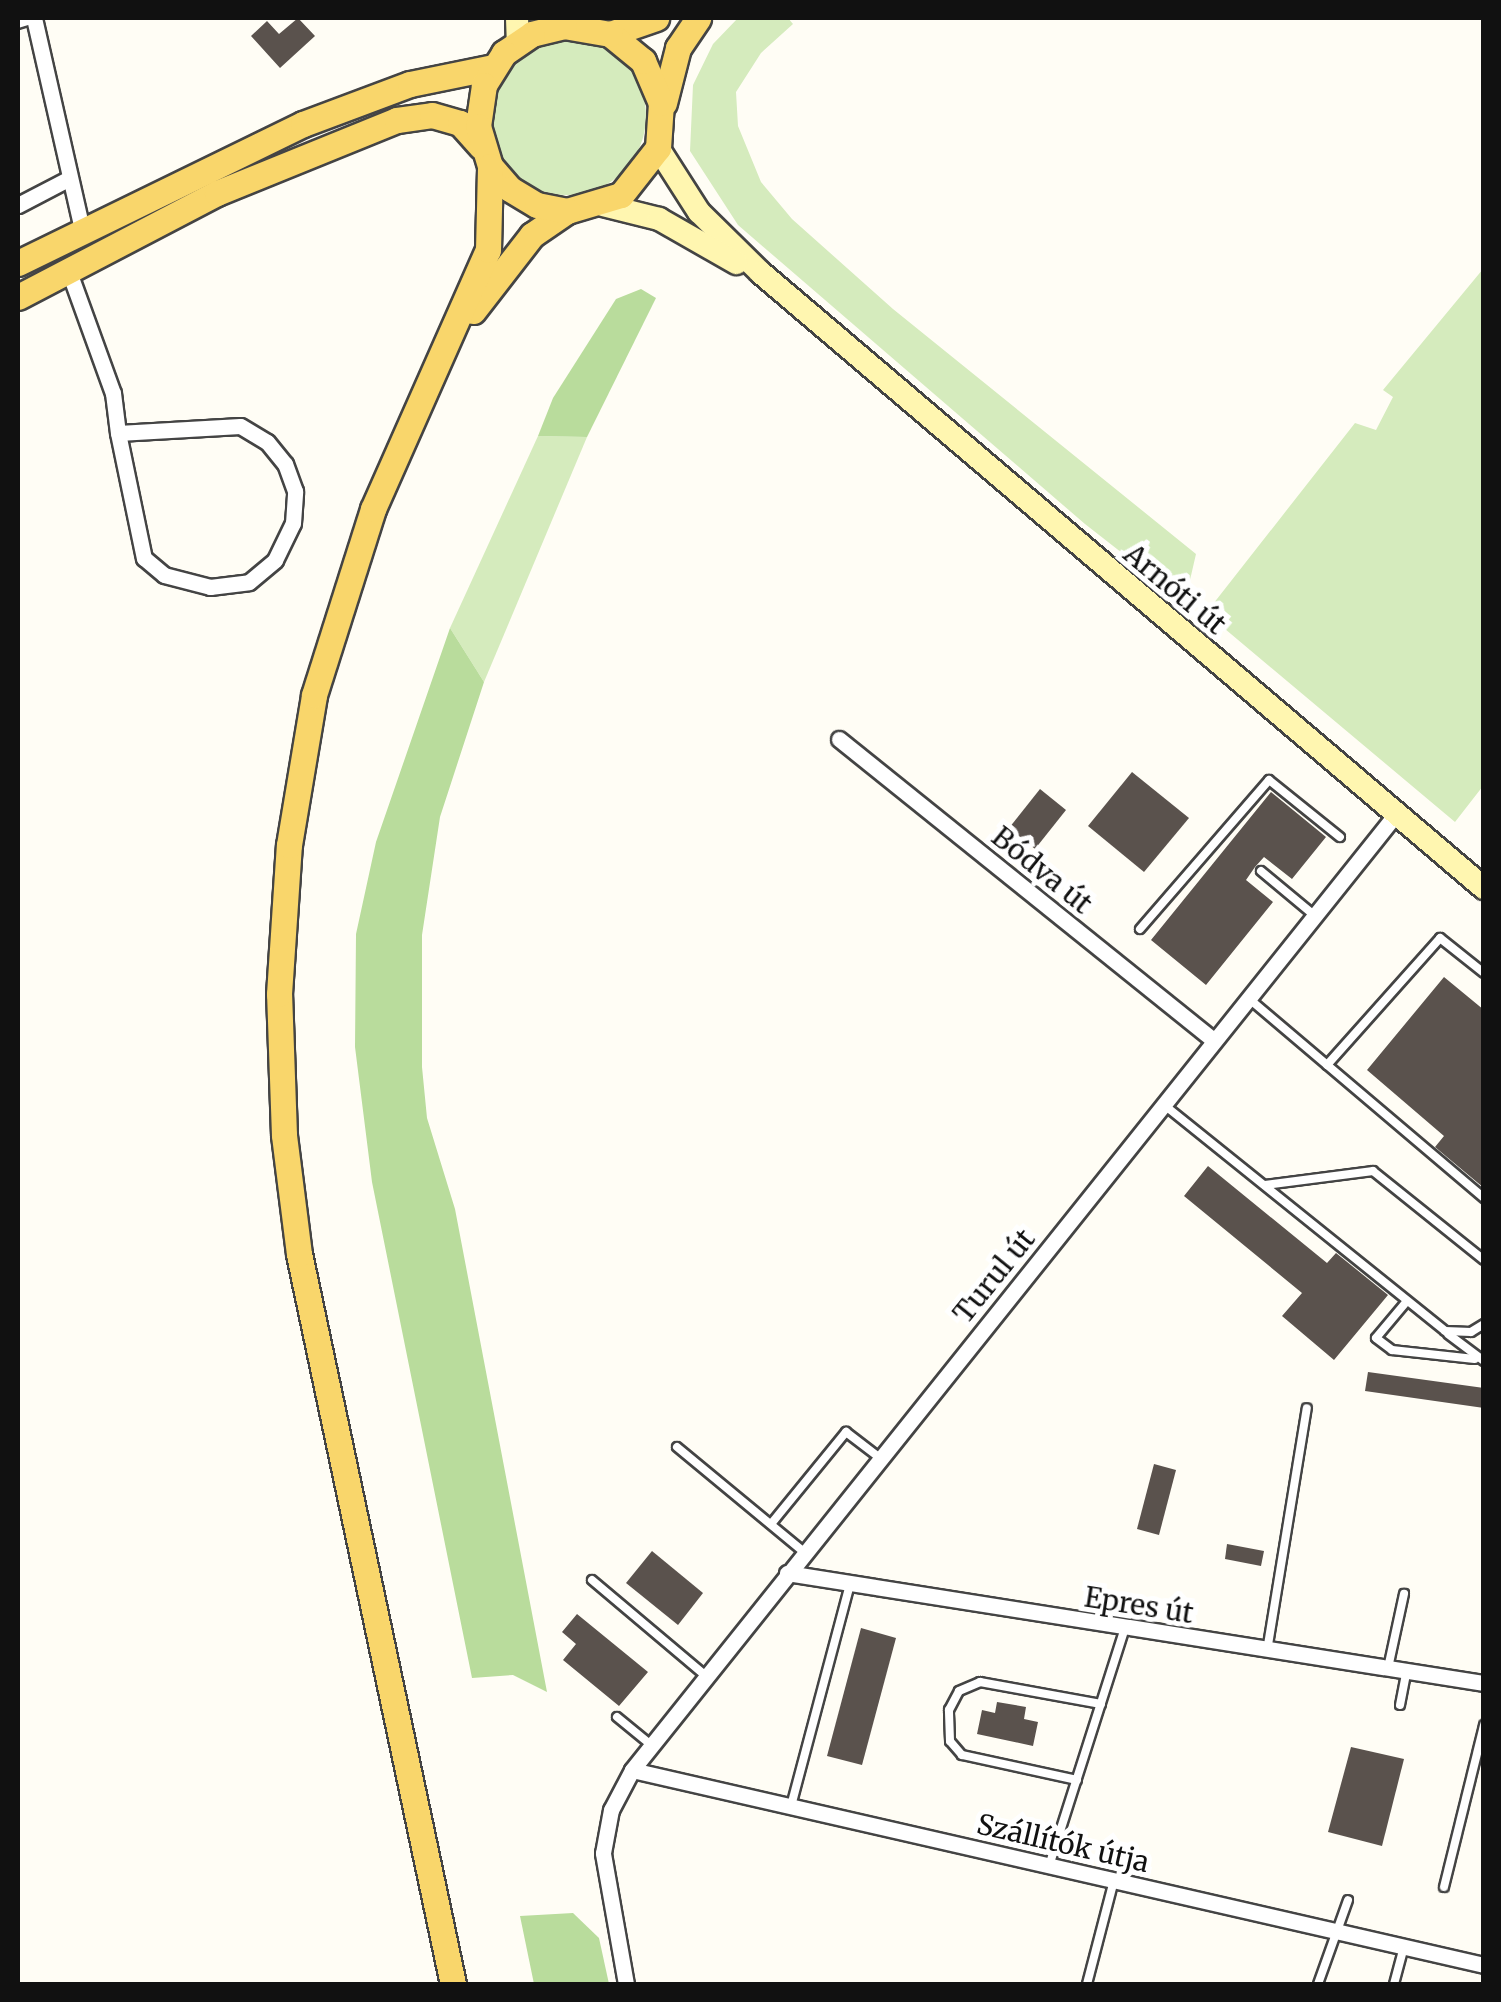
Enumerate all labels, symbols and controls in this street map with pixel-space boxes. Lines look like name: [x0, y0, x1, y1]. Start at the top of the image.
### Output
street label: Arnóti út: [1117, 537, 1233, 641]
street label: Bódva út: [985, 820, 1099, 920]
street label: Turul út: [946, 1223, 1042, 1329]
street label: Epres út: [1082, 1580, 1196, 1630]
street label: Szállítók útja: [974, 1807, 1152, 1879]

